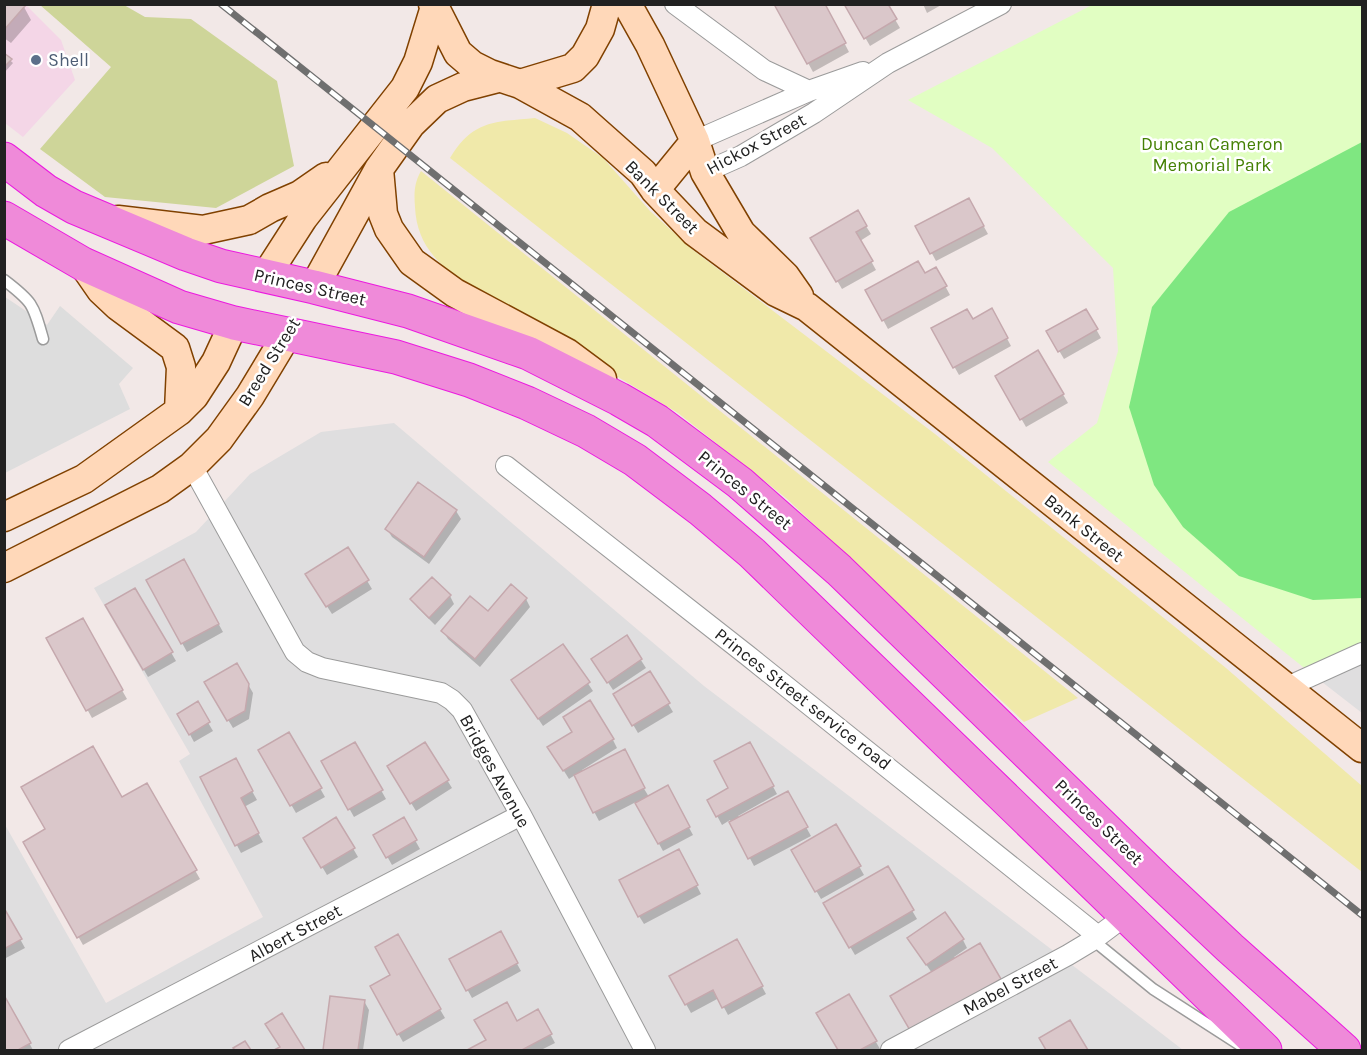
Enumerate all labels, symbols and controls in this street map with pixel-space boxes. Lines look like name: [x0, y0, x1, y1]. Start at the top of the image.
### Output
place label: Shell: [48, 49, 89, 71]
marker: Shell: [29, 53, 43, 67]
street label: Hickox Street: [702, 108, 810, 179]
park label: Duncan Cameron Memorial Park: [1141, 133, 1283, 176]
street label: Bank Street: [620, 155, 704, 239]
street label: Princes Street: [252, 263, 368, 311]
street label: Breed Street: [233, 313, 305, 410]
street label: Princes Street: [694, 445, 797, 535]
street label: Bank Street: [1040, 489, 1128, 567]
street label: Princes Street service road: [710, 623, 896, 775]
street label: Bridges Avenue: [455, 711, 535, 831]
street label: Princes Street: [1050, 774, 1148, 870]
street label: Albert Street: [245, 899, 346, 967]
street label: Mabel Street: [959, 952, 1061, 1020]

